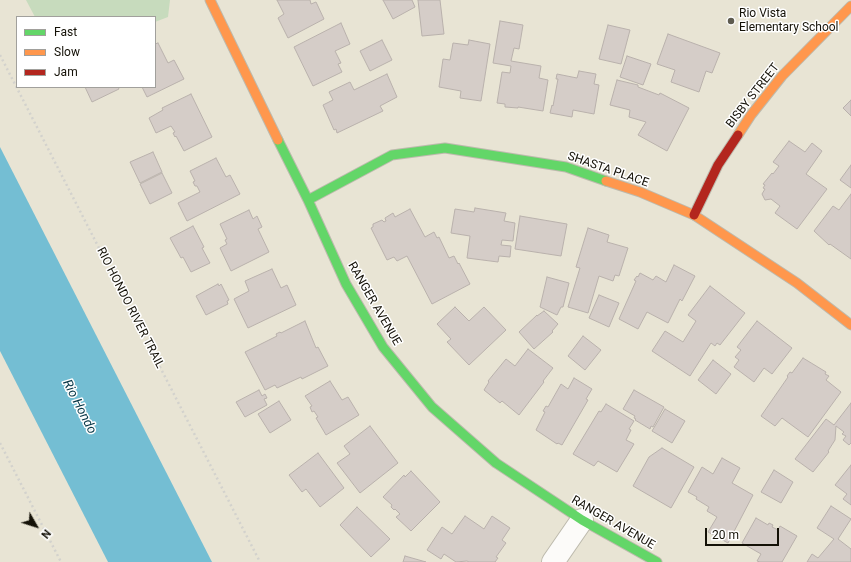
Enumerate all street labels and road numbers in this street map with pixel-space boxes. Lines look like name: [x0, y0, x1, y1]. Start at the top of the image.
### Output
street label: BISBY STREET: [723, 61, 783, 131]
street label: SHASTA PLACE: [566, 149, 650, 191]
street label: RIO HONDO RIVER TRAIL: [93, 245, 167, 371]
street label: RANGER AVENUE: [344, 260, 404, 348]
street label: RANGER AVENUE: [569, 493, 657, 553]

